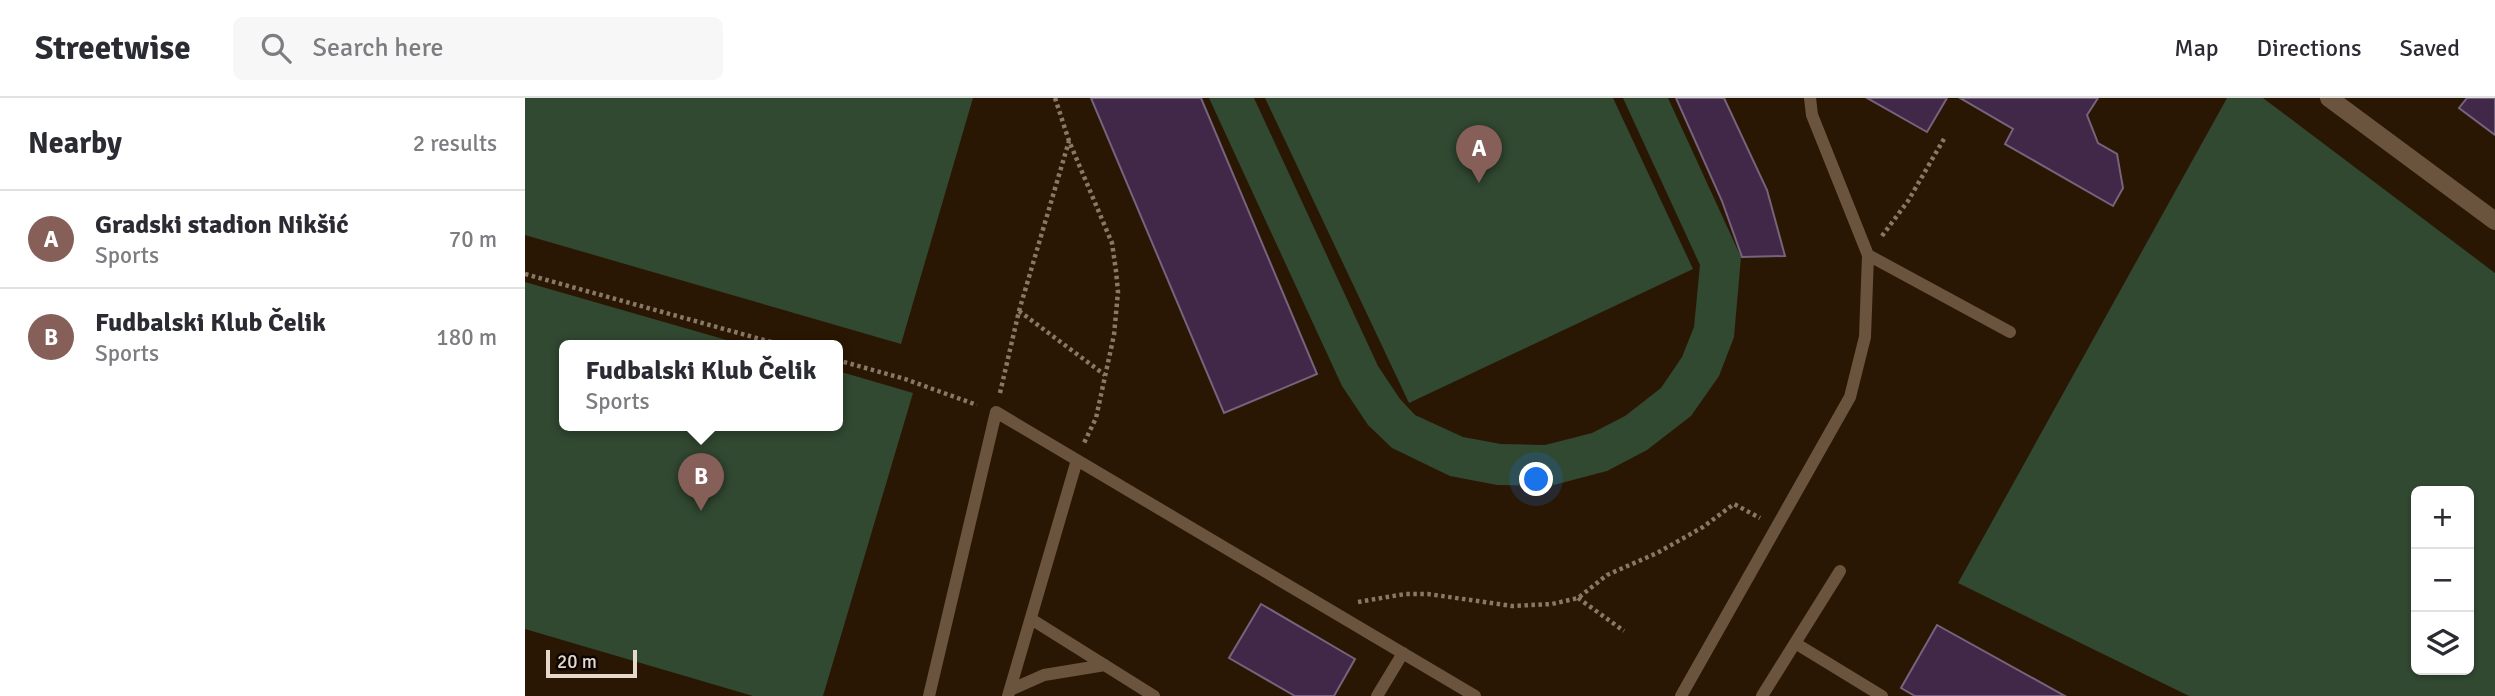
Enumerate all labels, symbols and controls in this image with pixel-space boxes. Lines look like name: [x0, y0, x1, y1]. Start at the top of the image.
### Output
search box: [233, 17, 723, 80]
text: Streetwise: [35, 28, 191, 69]
icon: search: [257, 29, 295, 67]
text: Search here: [313, 32, 444, 64]
text: Map: [2174, 33, 2219, 63]
text: Directions: [2257, 33, 2362, 63]
text: Saved: [2400, 33, 2460, 63]
text: Nearby: [28, 125, 122, 162]
pin: A: [1456, 125, 1502, 183]
text: 2 results: [413, 129, 497, 158]
text: Gradski stadion Nikšić: [95, 209, 349, 241]
text: A: [44, 225, 58, 254]
text: 70 m: [449, 225, 497, 254]
text: Sports: [95, 241, 159, 270]
text: Fudbalski Klub Čelik: [95, 307, 326, 339]
text: B: [44, 323, 58, 352]
text: 180 m: [436, 323, 497, 352]
text: Sports: [95, 339, 159, 368]
popup: [559, 340, 843, 431]
text: Fudbalski Klub Čelik: [586, 355, 816, 387]
text: Sports: [586, 387, 650, 416]
pin: B: [678, 453, 724, 511]
your location: [1519, 462, 1553, 496]
map controls: [2411, 486, 2474, 675]
button: +: [2411, 486, 2474, 549]
button: −: [2411, 549, 2474, 612]
button: layers: [2411, 612, 2474, 675]
scale bar: [546, 647, 637, 679]
text: 20 m: [557, 650, 597, 674]

